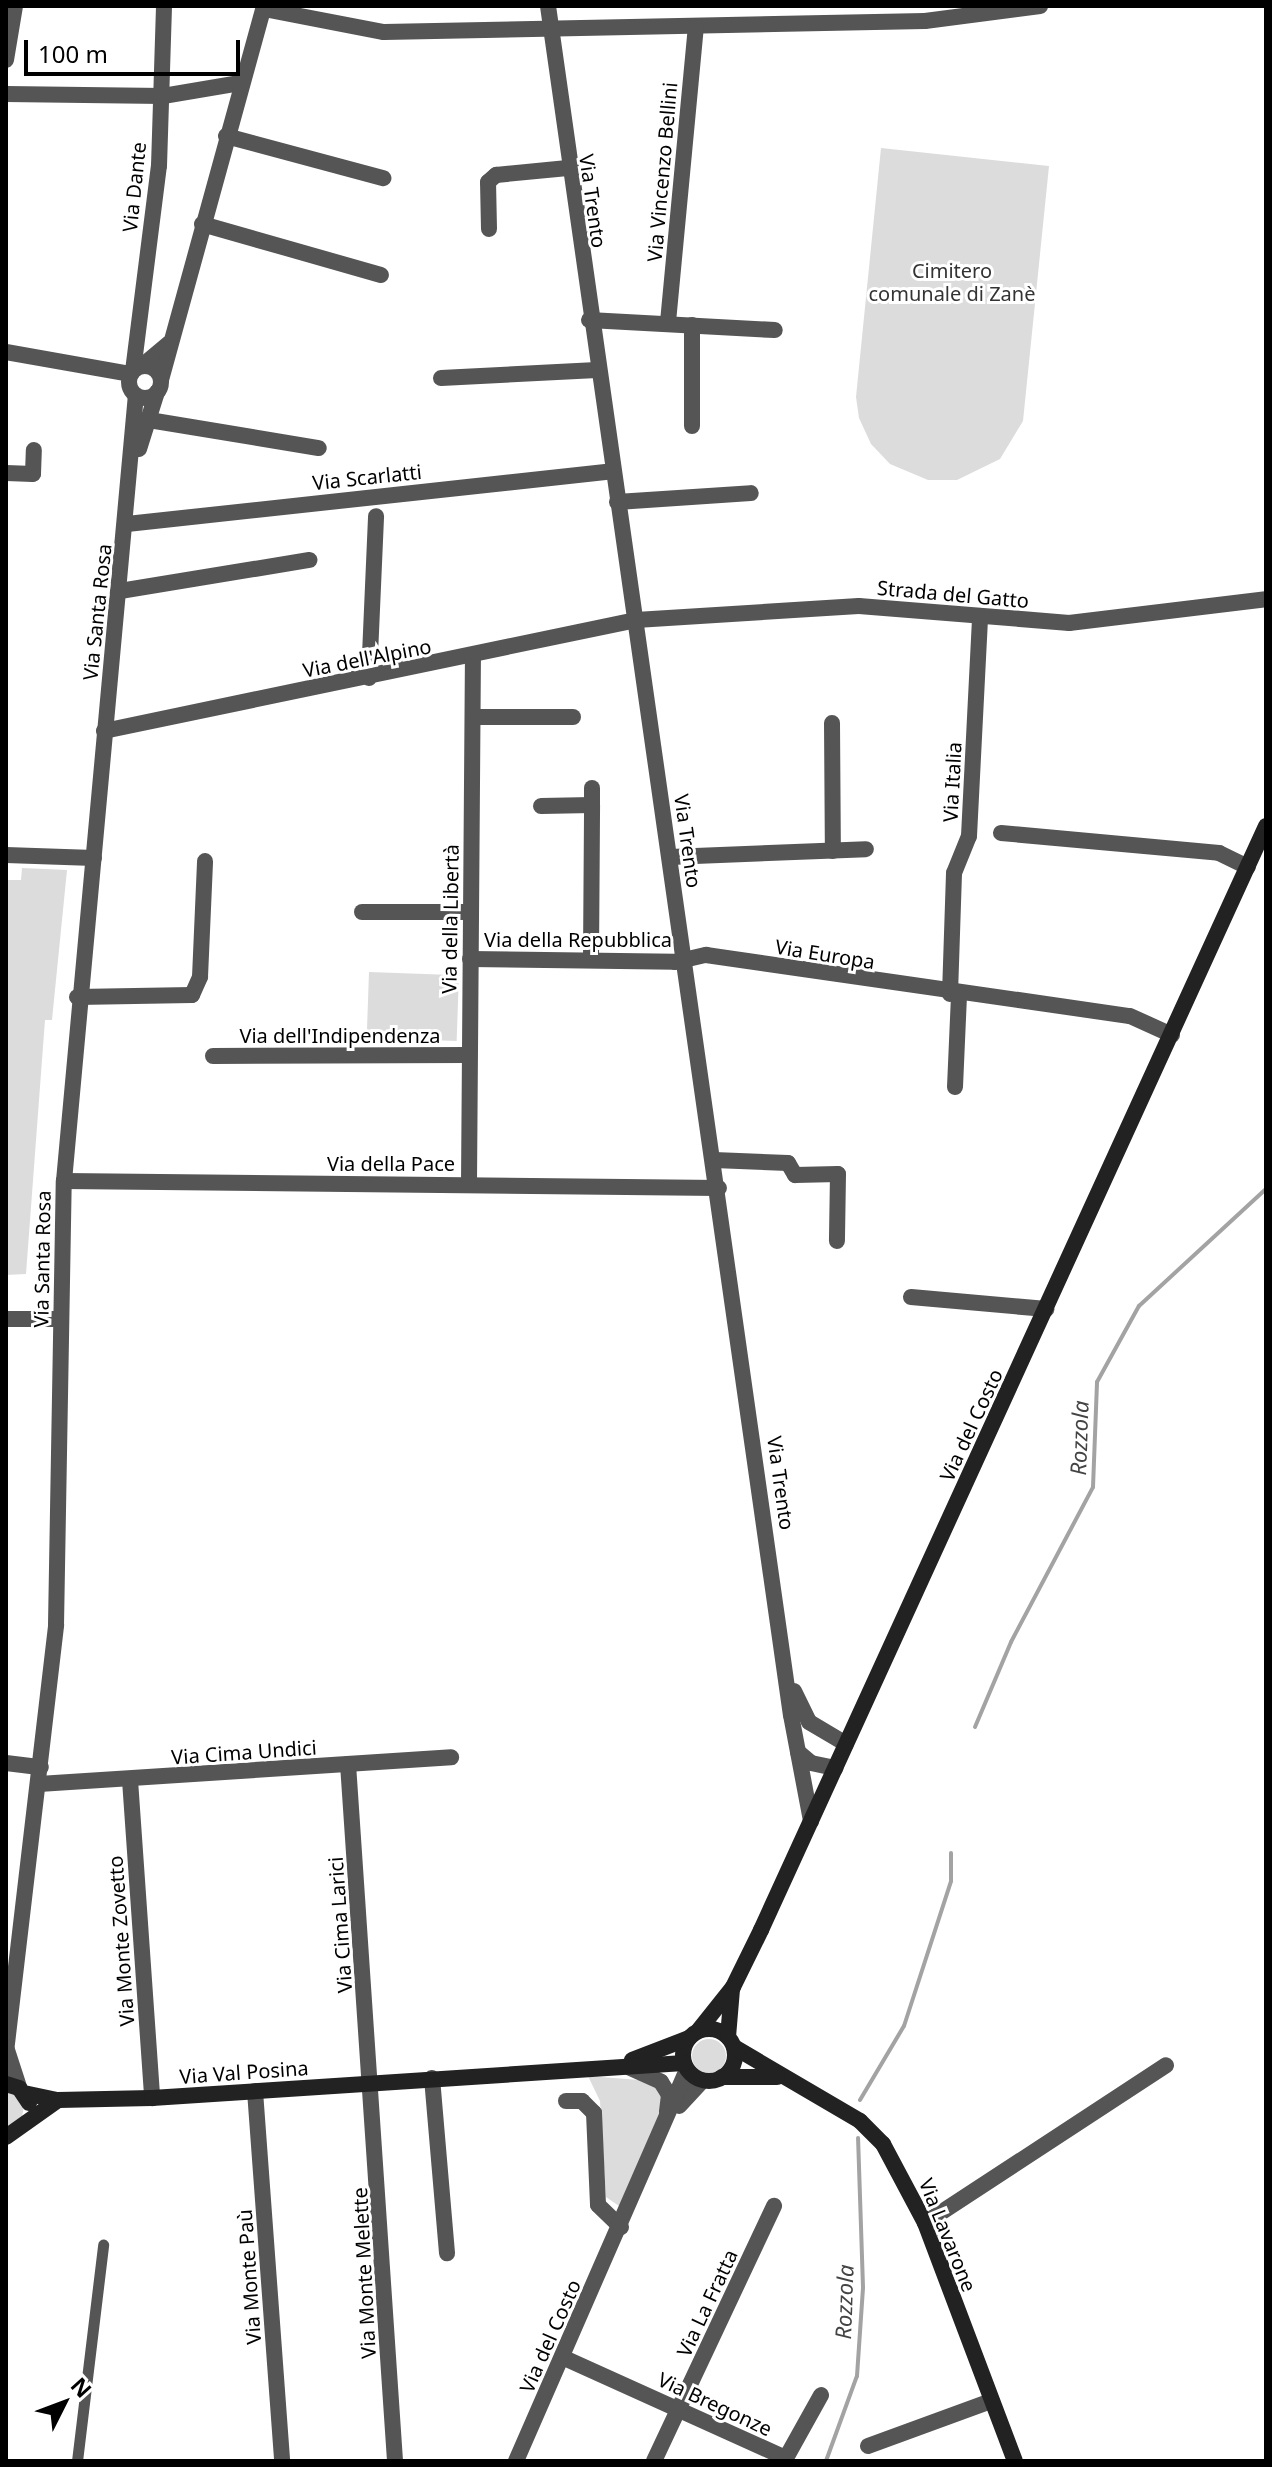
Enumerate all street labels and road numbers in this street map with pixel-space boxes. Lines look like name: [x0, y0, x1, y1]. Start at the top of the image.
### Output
street label: Via Vincenzo Bellini: [642, 81, 682, 263]
street label: Via Dante: [117, 141, 151, 233]
street label: Via Trento: [575, 153, 611, 249]
street label: Via Scarlatti: [311, 459, 423, 495]
street label: Via Santa Rosa: [78, 543, 116, 681]
street label: Strada del Gatto: [876, 575, 1030, 613]
street label: Via dell'Alpino: [301, 634, 433, 682]
street label: Via Italia: [938, 741, 966, 823]
street label: Via Trento: [670, 793, 706, 889]
street label: Via della Libertà: [437, 844, 463, 994]
street label: Via della Repubblica: [484, 927, 672, 951]
street label: Via Europa: [773, 934, 877, 974]
street label: Via dell'Indipendenza: [239, 1023, 441, 1047]
street label: Via della Pace: [327, 1151, 455, 1175]
street label: Via Santa Rosa: [29, 1190, 55, 1328]
street label: Via del Costo: [935, 1365, 1007, 1485]
street label: Via Trento: [763, 1435, 799, 1531]
street label: Via Cima Undici: [170, 1735, 318, 1769]
street label: Via Monte Zovetto: [103, 1855, 139, 2027]
street label: Via Cima Larici: [323, 1856, 357, 1994]
street label: Via Val Posina: [179, 2056, 309, 2088]
street label: Via Lavarone: [914, 2175, 982, 2295]
street label: Via Monte Melette: [348, 2187, 380, 2359]
street label: Via Monte Paù: [232, 2209, 266, 2345]
street label: Via La Fratta: [672, 2246, 742, 2360]
street label: Via del Costo: [514, 2276, 586, 2396]
street label: Via Bregonze: [654, 2367, 776, 2441]

